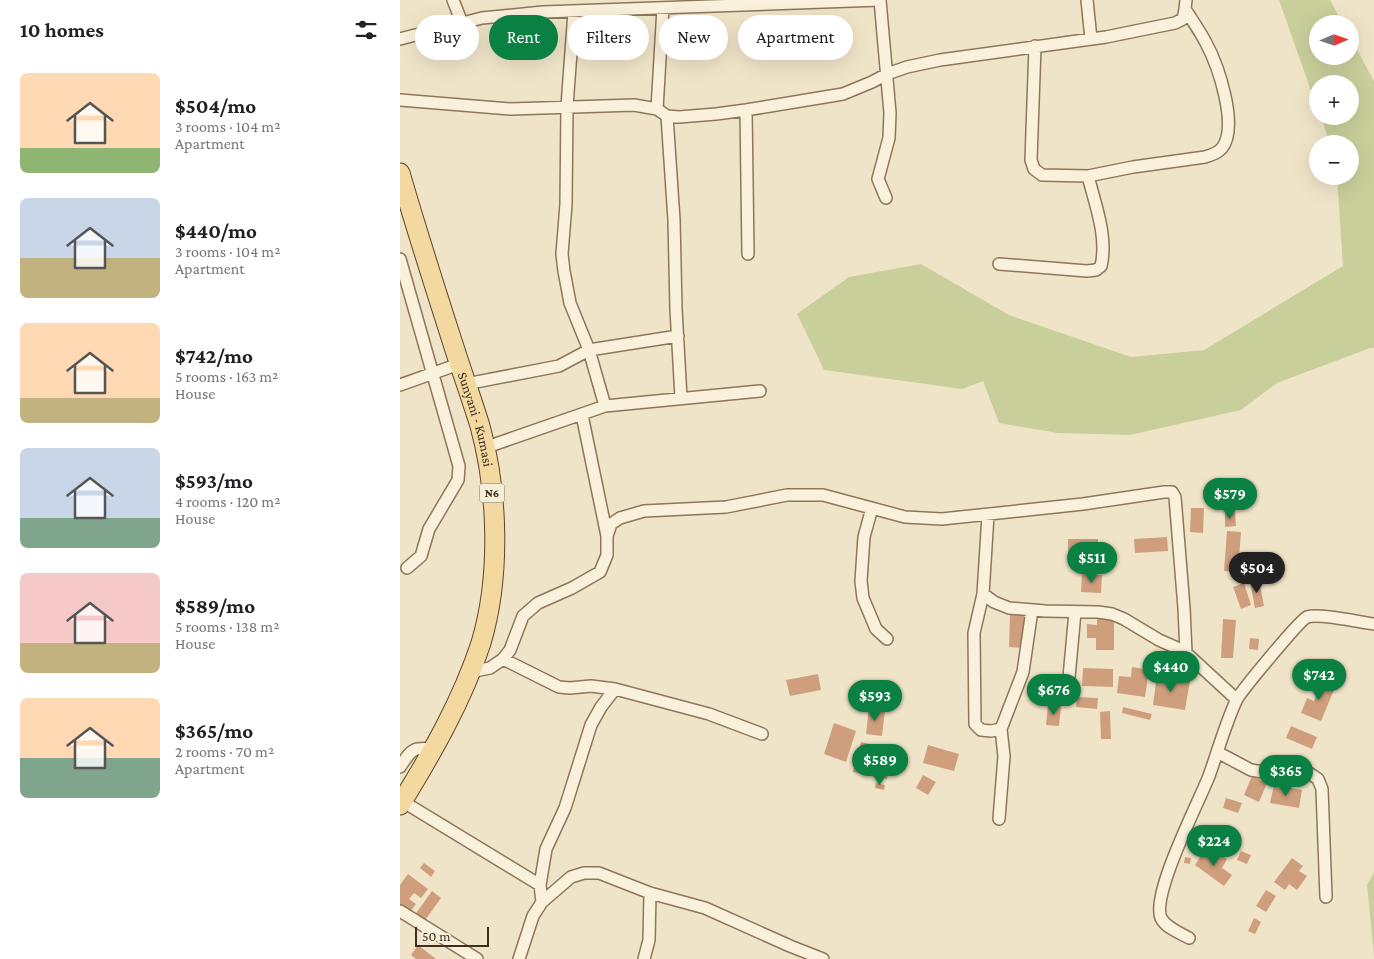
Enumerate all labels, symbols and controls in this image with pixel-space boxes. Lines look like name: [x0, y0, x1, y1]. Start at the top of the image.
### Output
chip: Buy: [415, 15, 479, 60]
chip: Rent: [489, 15, 558, 60]
chip: Filters: [568, 15, 649, 60]
chip: New: [659, 15, 728, 60]
chip: Apartment: [738, 15, 853, 60]
north arrow: [1309, 15, 1359, 65]
map controls: [1309, 15, 1359, 185]
icon: filters: [352, 16, 380, 44]
text: 10 homes: [20, 18, 104, 42]
button: +: [1309, 75, 1359, 125]
icon: home: [60, 93, 120, 153]
text: $504/mo: [175, 94, 256, 118]
text: 3 rooms · 104 m²: [175, 118, 280, 135]
text: Apartment: [175, 135, 245, 152]
button: −: [1309, 135, 1359, 185]
icon: home: [60, 218, 120, 278]
text: $440/mo: [175, 219, 257, 243]
text: 3 rooms · 104 m²: [175, 243, 280, 260]
text: Apartment: [175, 260, 245, 277]
icon: home: [60, 343, 120, 403]
text: $742/mo: [175, 344, 253, 368]
text: 5 rooms · 163 m²: [175, 368, 278, 385]
street label: Sunyani - Kumasi: [455, 370, 497, 468]
text: House: [175, 385, 215, 402]
icon: home: [60, 468, 120, 528]
text: $593/mo: [175, 469, 253, 493]
pin: $579: [1200, 478, 1260, 520]
road number: N6: [480, 483, 504, 502]
text: $579: [1214, 485, 1246, 502]
text: 4 rooms · 120 m²: [175, 493, 280, 510]
text: House: [175, 510, 215, 527]
pin: $511: [1062, 542, 1122, 584]
text: $511: [1078, 549, 1106, 566]
pin: $504: [1227, 552, 1287, 594]
text: $504: [1240, 559, 1274, 576]
icon: home: [60, 593, 120, 653]
text: $589/mo: [175, 594, 255, 618]
text: 5 rooms · 138 m²: [175, 618, 279, 635]
text: House: [175, 635, 215, 652]
pin: $440: [1141, 650, 1201, 693]
text: $440: [1154, 658, 1188, 675]
pin: $742: [1289, 658, 1349, 701]
text: $742: [1303, 666, 1335, 683]
pin: $676: [1024, 674, 1084, 716]
pin: $593: [845, 680, 905, 722]
text: $676: [1038, 681, 1070, 698]
text: $593: [859, 687, 891, 704]
icon: home: [60, 718, 120, 778]
text: $365/mo: [175, 719, 253, 743]
text: 2 rooms · 70 m²: [175, 743, 274, 760]
pin: $589: [850, 744, 910, 786]
text: $589: [863, 751, 897, 768]
pin: $365: [1256, 754, 1316, 797]
text: Apartment: [175, 760, 245, 777]
text: $365: [1270, 762, 1302, 779]
pin: $224: [1184, 824, 1244, 867]
text: $224: [1198, 832, 1230, 849]
scale bar: [415, 924, 489, 947]
text: 50 m: [422, 928, 450, 944]

